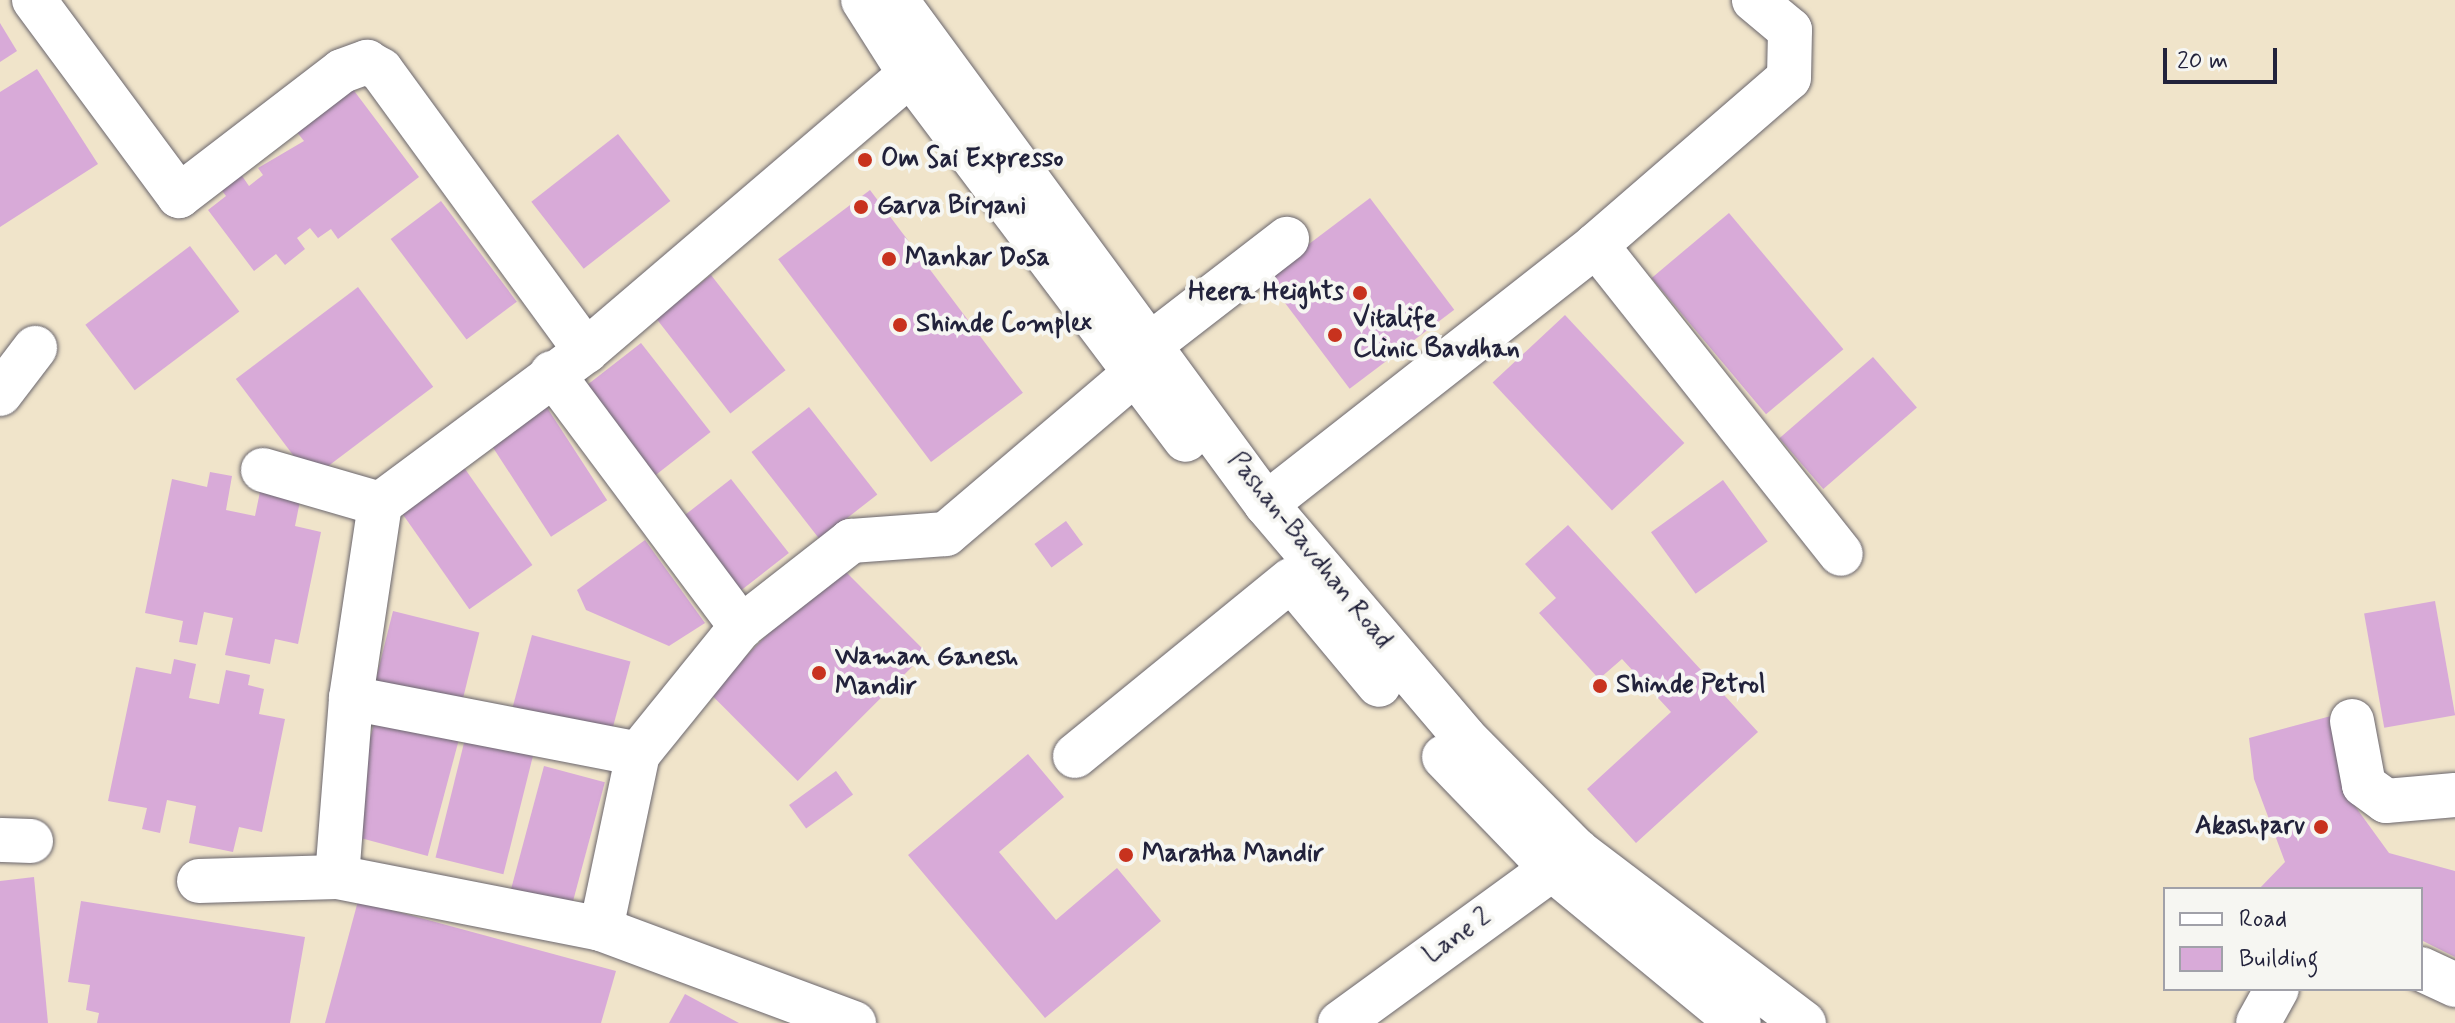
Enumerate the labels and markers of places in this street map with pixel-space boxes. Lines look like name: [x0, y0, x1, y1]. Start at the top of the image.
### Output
place label: Om Sai Expresso: [881, 144, 1066, 176]
marker: Om Sai Expresso: [856, 151, 874, 169]
place label: Garva Biryani: [877, 191, 1025, 223]
marker: Garva Biryani: [852, 198, 870, 216]
place label: Mankar Dosa: [905, 243, 1053, 275]
marker: Mankar Dosa: [880, 250, 898, 268]
place label: Heera Heights: [1188, 277, 1344, 309]
marker: Heera Heights: [1351, 284, 1369, 302]
place label: Vitalife Clinic Bavdhan: [1353, 304, 1521, 366]
place label: Shinde Complex: [916, 309, 1093, 341]
marker: Shinde Complex: [891, 316, 909, 334]
marker: Vitalife Clinic Bavdhan: [1324, 324, 1346, 346]
place label: Waman Ganesh Mandir: [835, 642, 1014, 704]
marker: Waman Ganesh Mandir: [810, 664, 828, 682]
place label: Shinde Petrol: [1616, 670, 1763, 702]
marker: Shinde Petrol: [1591, 677, 1609, 695]
place label: Akashparv: [2195, 811, 2305, 843]
marker: Akashparv: [2312, 818, 2330, 836]
place label: Maratha Mandir: [1142, 839, 1325, 871]
marker: Maratha Mandir: [1117, 846, 1135, 864]

